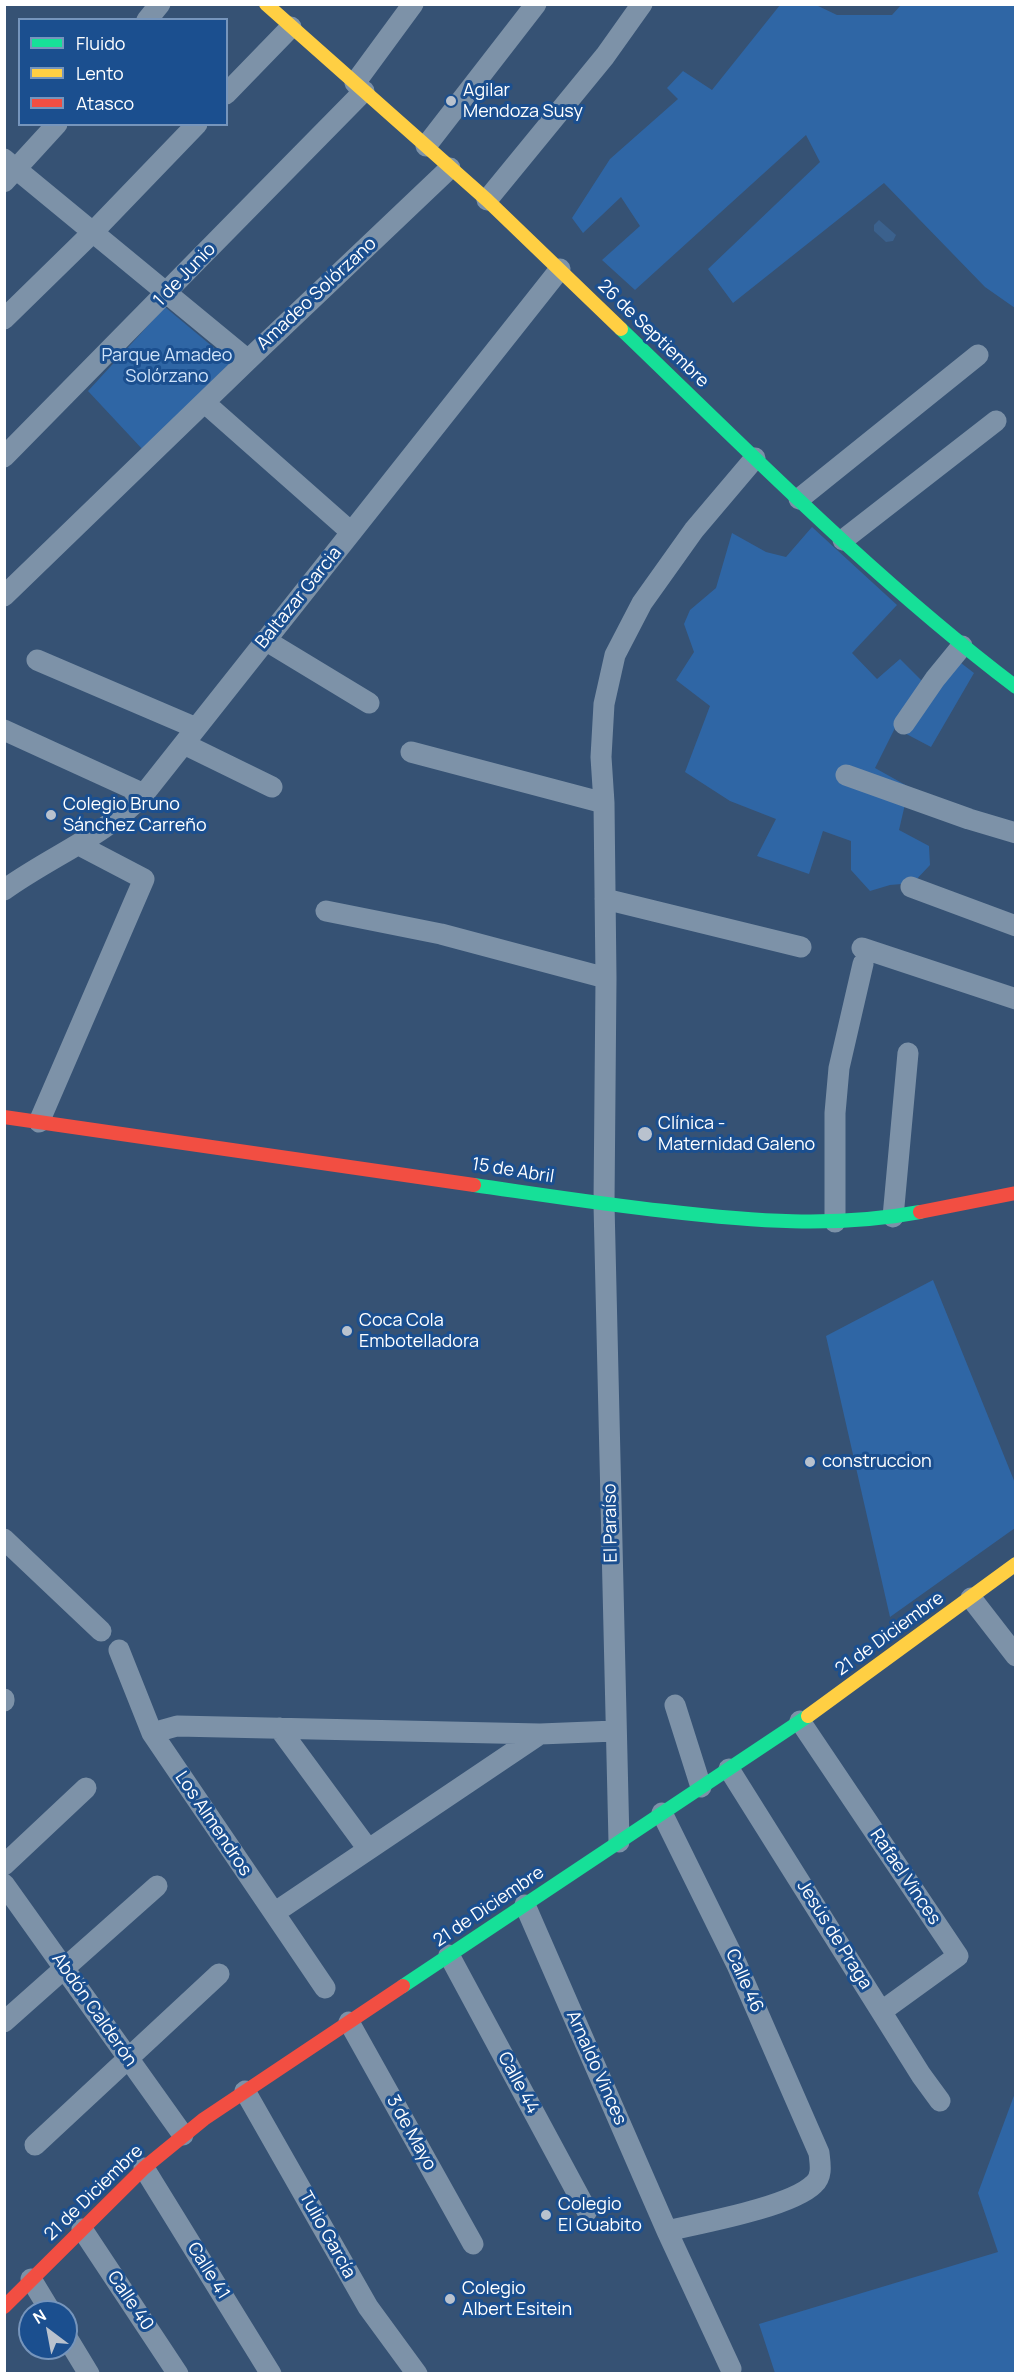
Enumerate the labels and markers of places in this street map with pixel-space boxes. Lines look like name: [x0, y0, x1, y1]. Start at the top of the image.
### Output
place label: Agilar Mendoza Susy: [463, 80, 583, 122]
marker: Agilar Mendoza Susy: [444, 94, 458, 108]
place label: Colegio Bruno Sánchez Carreño: [63, 794, 207, 836]
marker: Colegio Bruno Sánchez Carreño: [44, 808, 58, 822]
place label: Clínica - Maternidad Galeno: [658, 1113, 815, 1156]
marker: Clínica - Maternidad Galeno: [636, 1125, 654, 1143]
place label: Coca Cola Embotelladora: [359, 1310, 479, 1352]
marker: Coca Cola Embotelladora: [340, 1324, 354, 1338]
place label: construccion: [822, 1451, 932, 1473]
marker: construccion: [803, 1455, 817, 1469]
place label: Colegio El Guabito: [558, 2194, 642, 2236]
marker: Colegio El Guabito: [539, 2208, 553, 2222]
place label: Colegio Albert Esitein: [462, 2278, 572, 2320]
marker: Colegio Albert Esitein: [443, 2292, 457, 2306]

